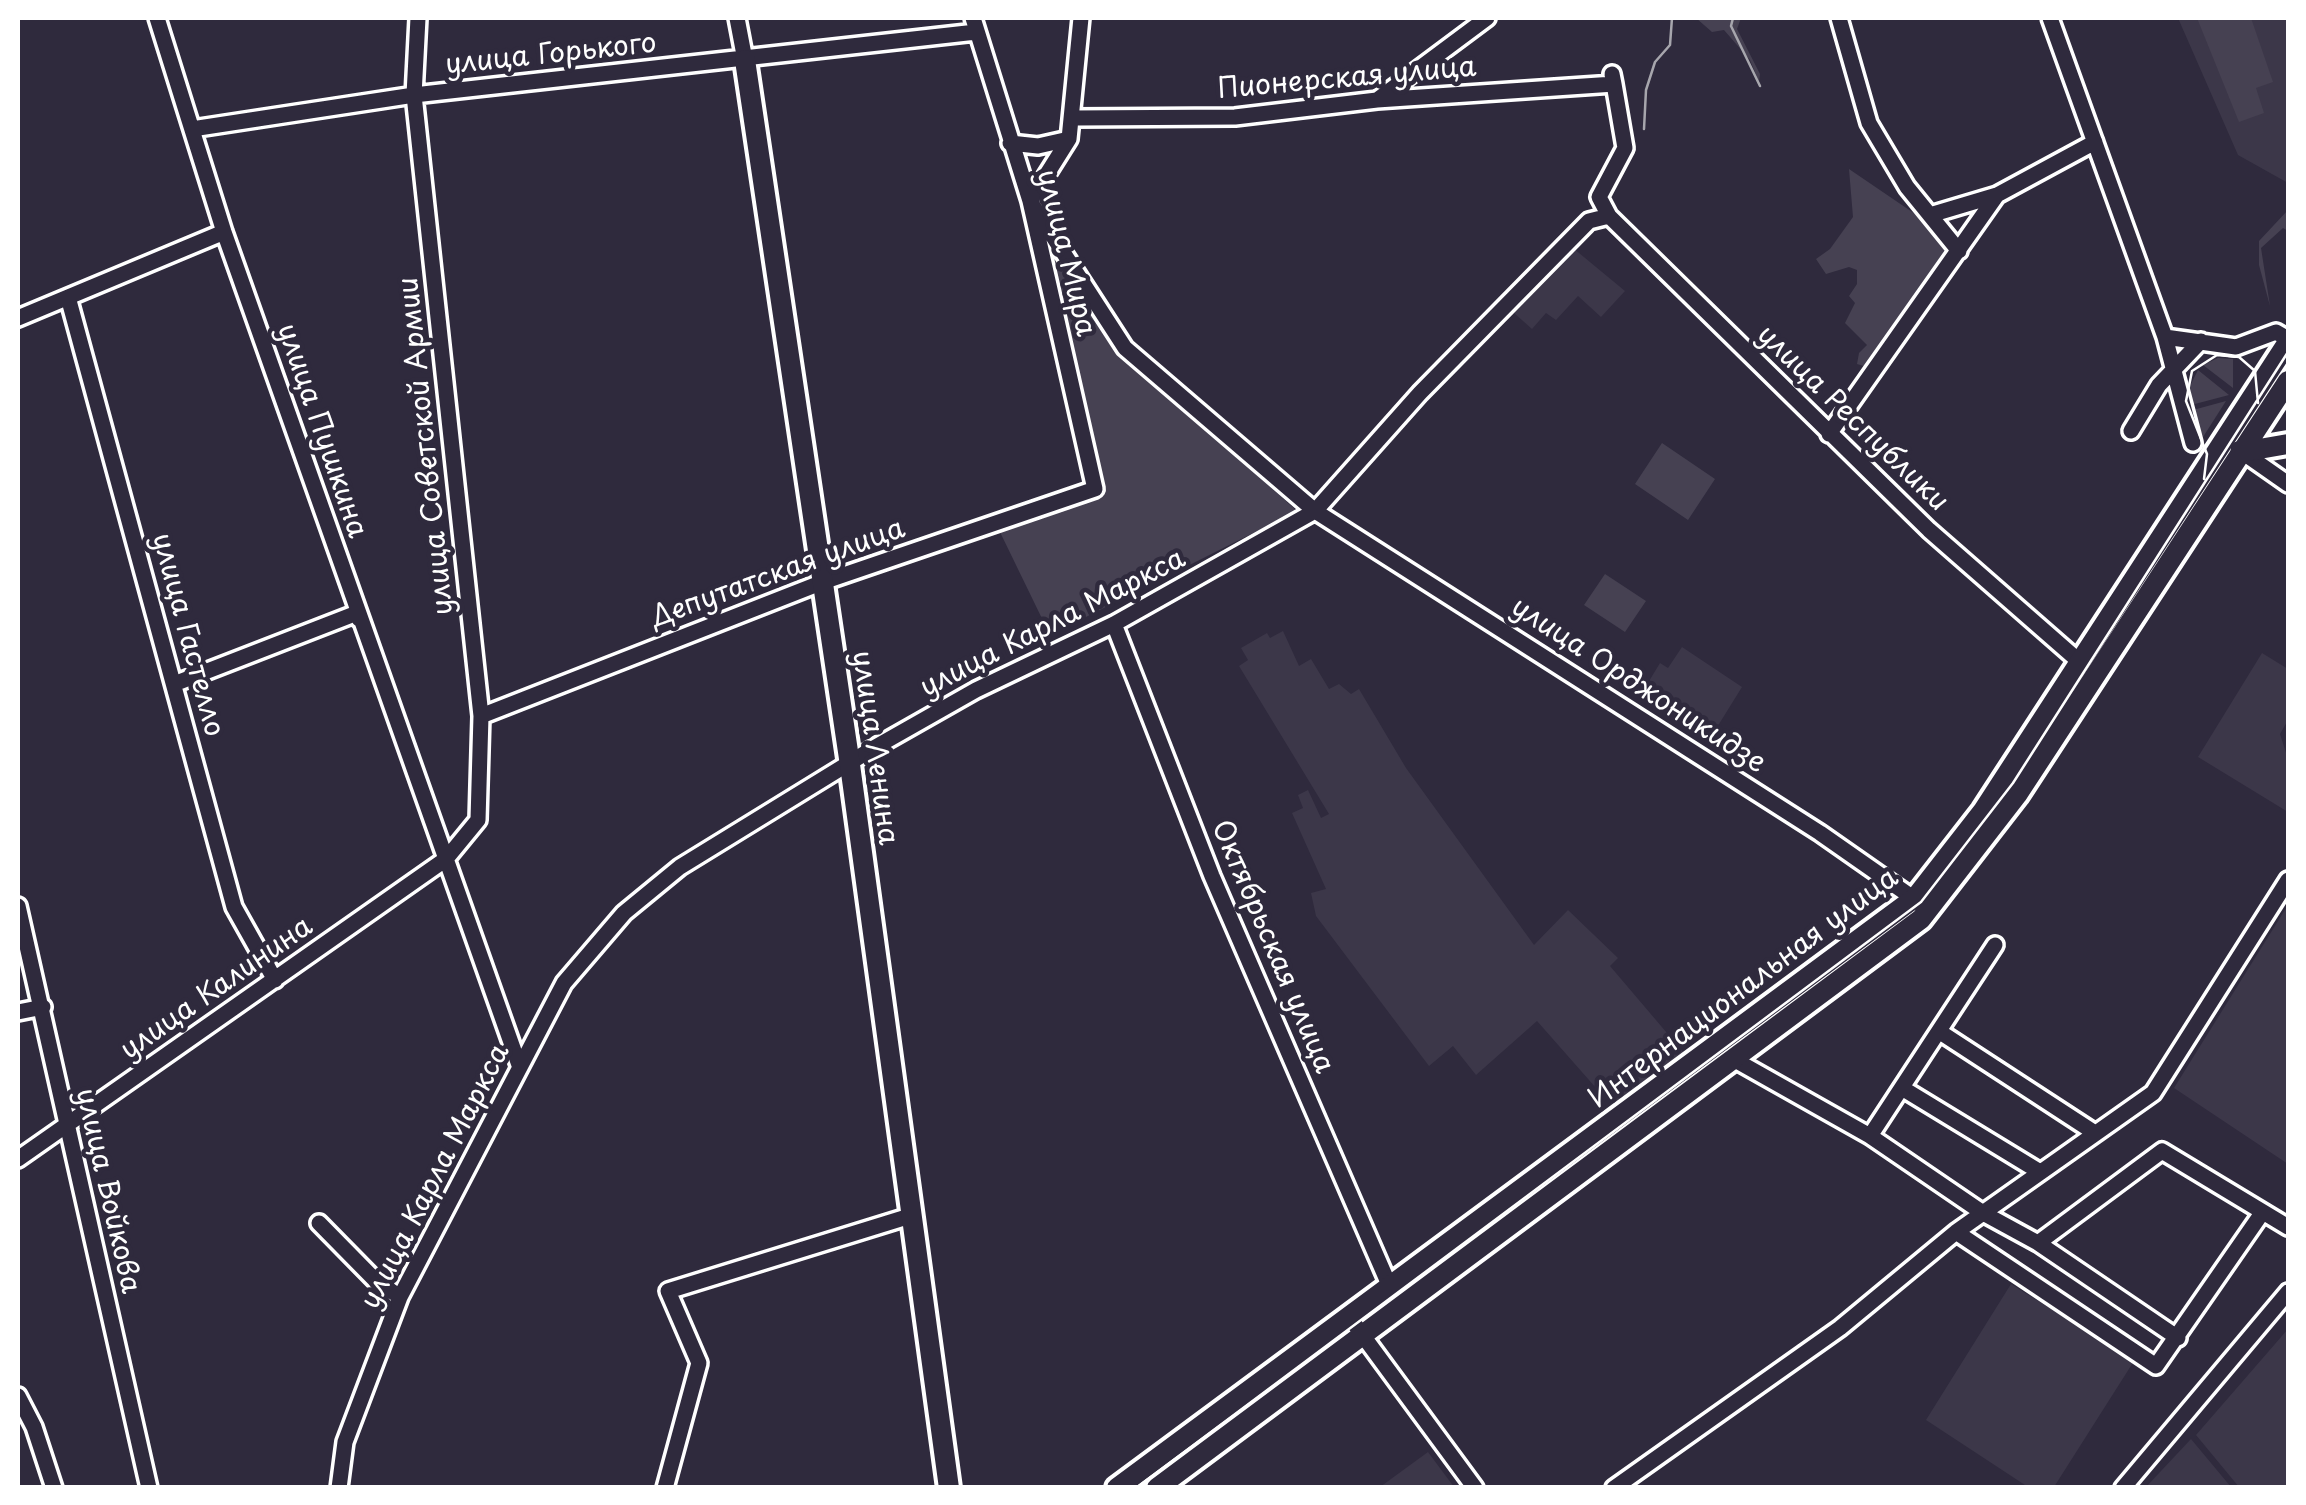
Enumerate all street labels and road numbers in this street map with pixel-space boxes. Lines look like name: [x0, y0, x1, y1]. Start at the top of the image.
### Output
street label: улица Горького: [444, 27, 658, 83]
street label: Пионерская улица: [1216, 51, 1478, 107]
street label: улица Мира: [1028, 166, 1102, 340]
street label: улица Советской Армии: [393, 275, 461, 617]
street label: улица Республики: [1749, 319, 1955, 519]
street label: улица Пушкина: [269, 320, 373, 542]
street label: Депутатская улица: [646, 512, 910, 636]
street label: улица Гастелло: [144, 530, 230, 740]
street label: улица Карла Маркса: [915, 543, 1191, 705]
street label: улица Орджоникидзе: [1504, 591, 1772, 781]
street label: улица Ленина: [844, 649, 904, 847]
street label: Октябрьская улица: [1203, 815, 1341, 1079]
street label: Интернациональная улица: [1583, 862, 1905, 1116]
street label: улица Калинина: [114, 910, 320, 1068]
street label: улица Карла Маркса: [355, 1039, 517, 1315]
street label: улица Войкова: [67, 1085, 147, 1297]

